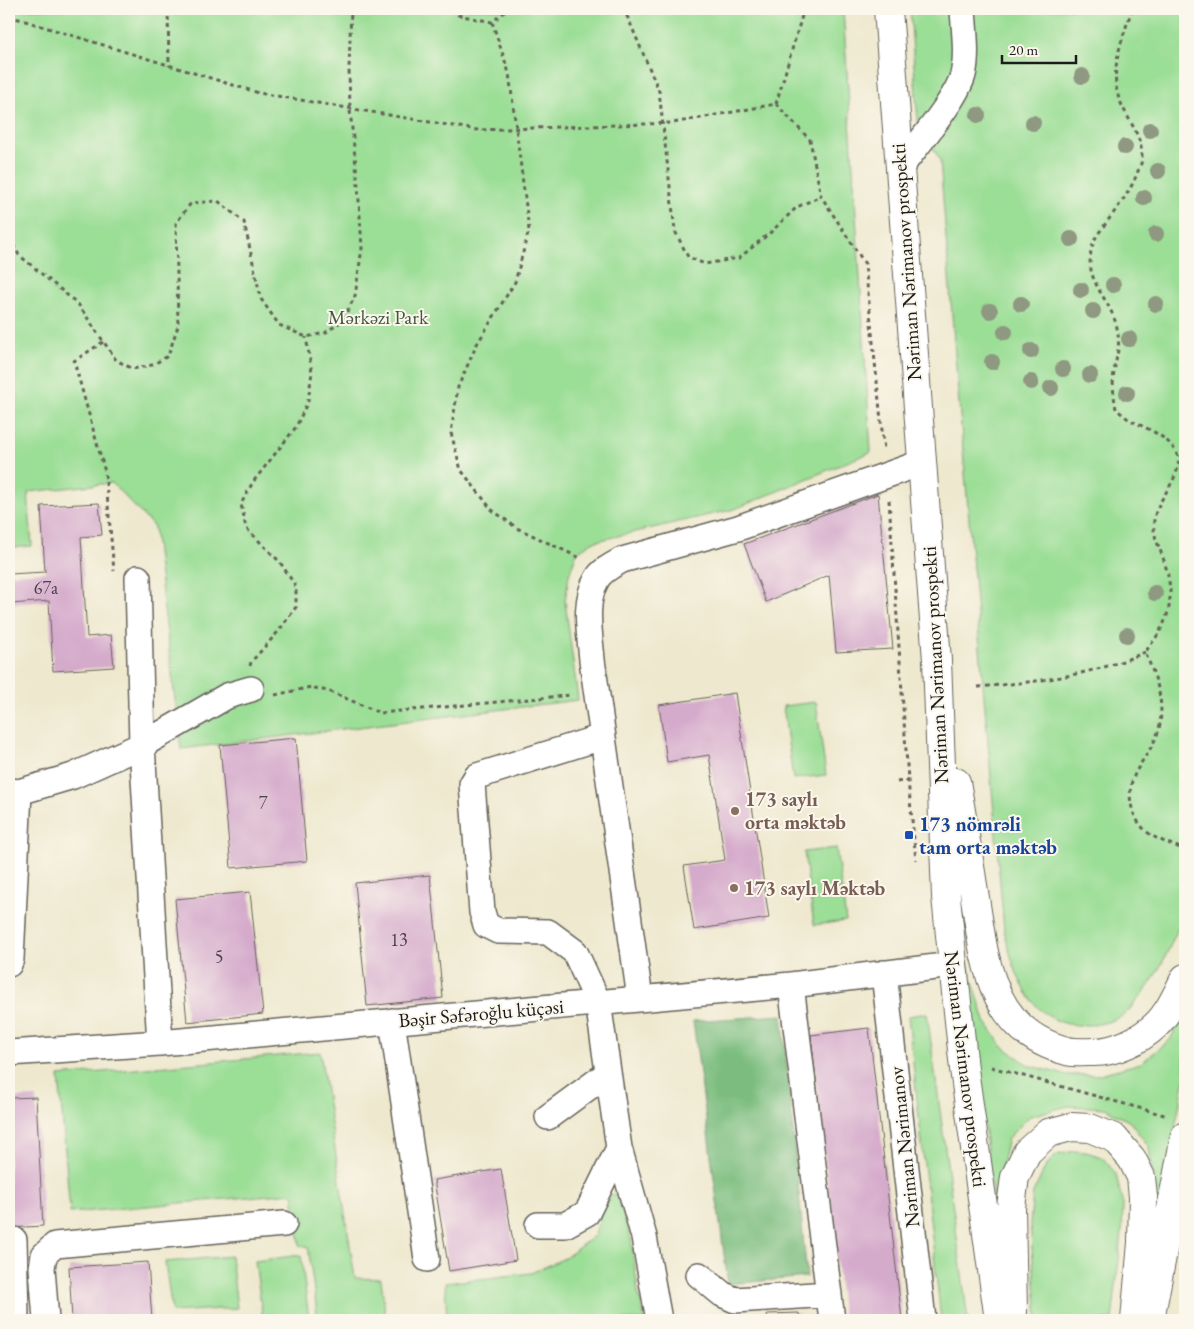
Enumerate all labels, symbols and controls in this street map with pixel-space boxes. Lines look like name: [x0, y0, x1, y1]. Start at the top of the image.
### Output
scale bar: [1002, 32, 1075, 64]
text: 20 m: [1009, 40, 1038, 59]
street label: Nəriman Nərimanov prospekti: [885, 142, 927, 382]
park label: Mərkəzi Park: [328, 304, 429, 330]
street label: Nəriman Nərimanov prospekti: [916, 545, 954, 784]
house number: 67a: [34, 576, 59, 599]
place label: 173 saylı orta məktəb: [745, 786, 846, 835]
house number: 7: [259, 791, 268, 814]
marker: 173 saylı orta məktəb: [729, 805, 741, 817]
place label: 173 nömrəli tam orta məktəb: [919, 811, 1057, 860]
marker: 173 nömrəli tam orta məktəb: [903, 829, 915, 841]
place label: 173 saylı Məktəb: [744, 875, 885, 901]
marker: 173 saylı Məktəb: [728, 882, 740, 894]
house number: 13: [390, 928, 408, 951]
house number: 5: [215, 945, 223, 968]
street label: Nəriman Nərimanov prospekti: [939, 949, 993, 1189]
street label: Bəşir Səfəroğlu küçəsi: [397, 993, 565, 1033]
street label: Nəriman Nərimanov: [883, 1065, 925, 1229]

